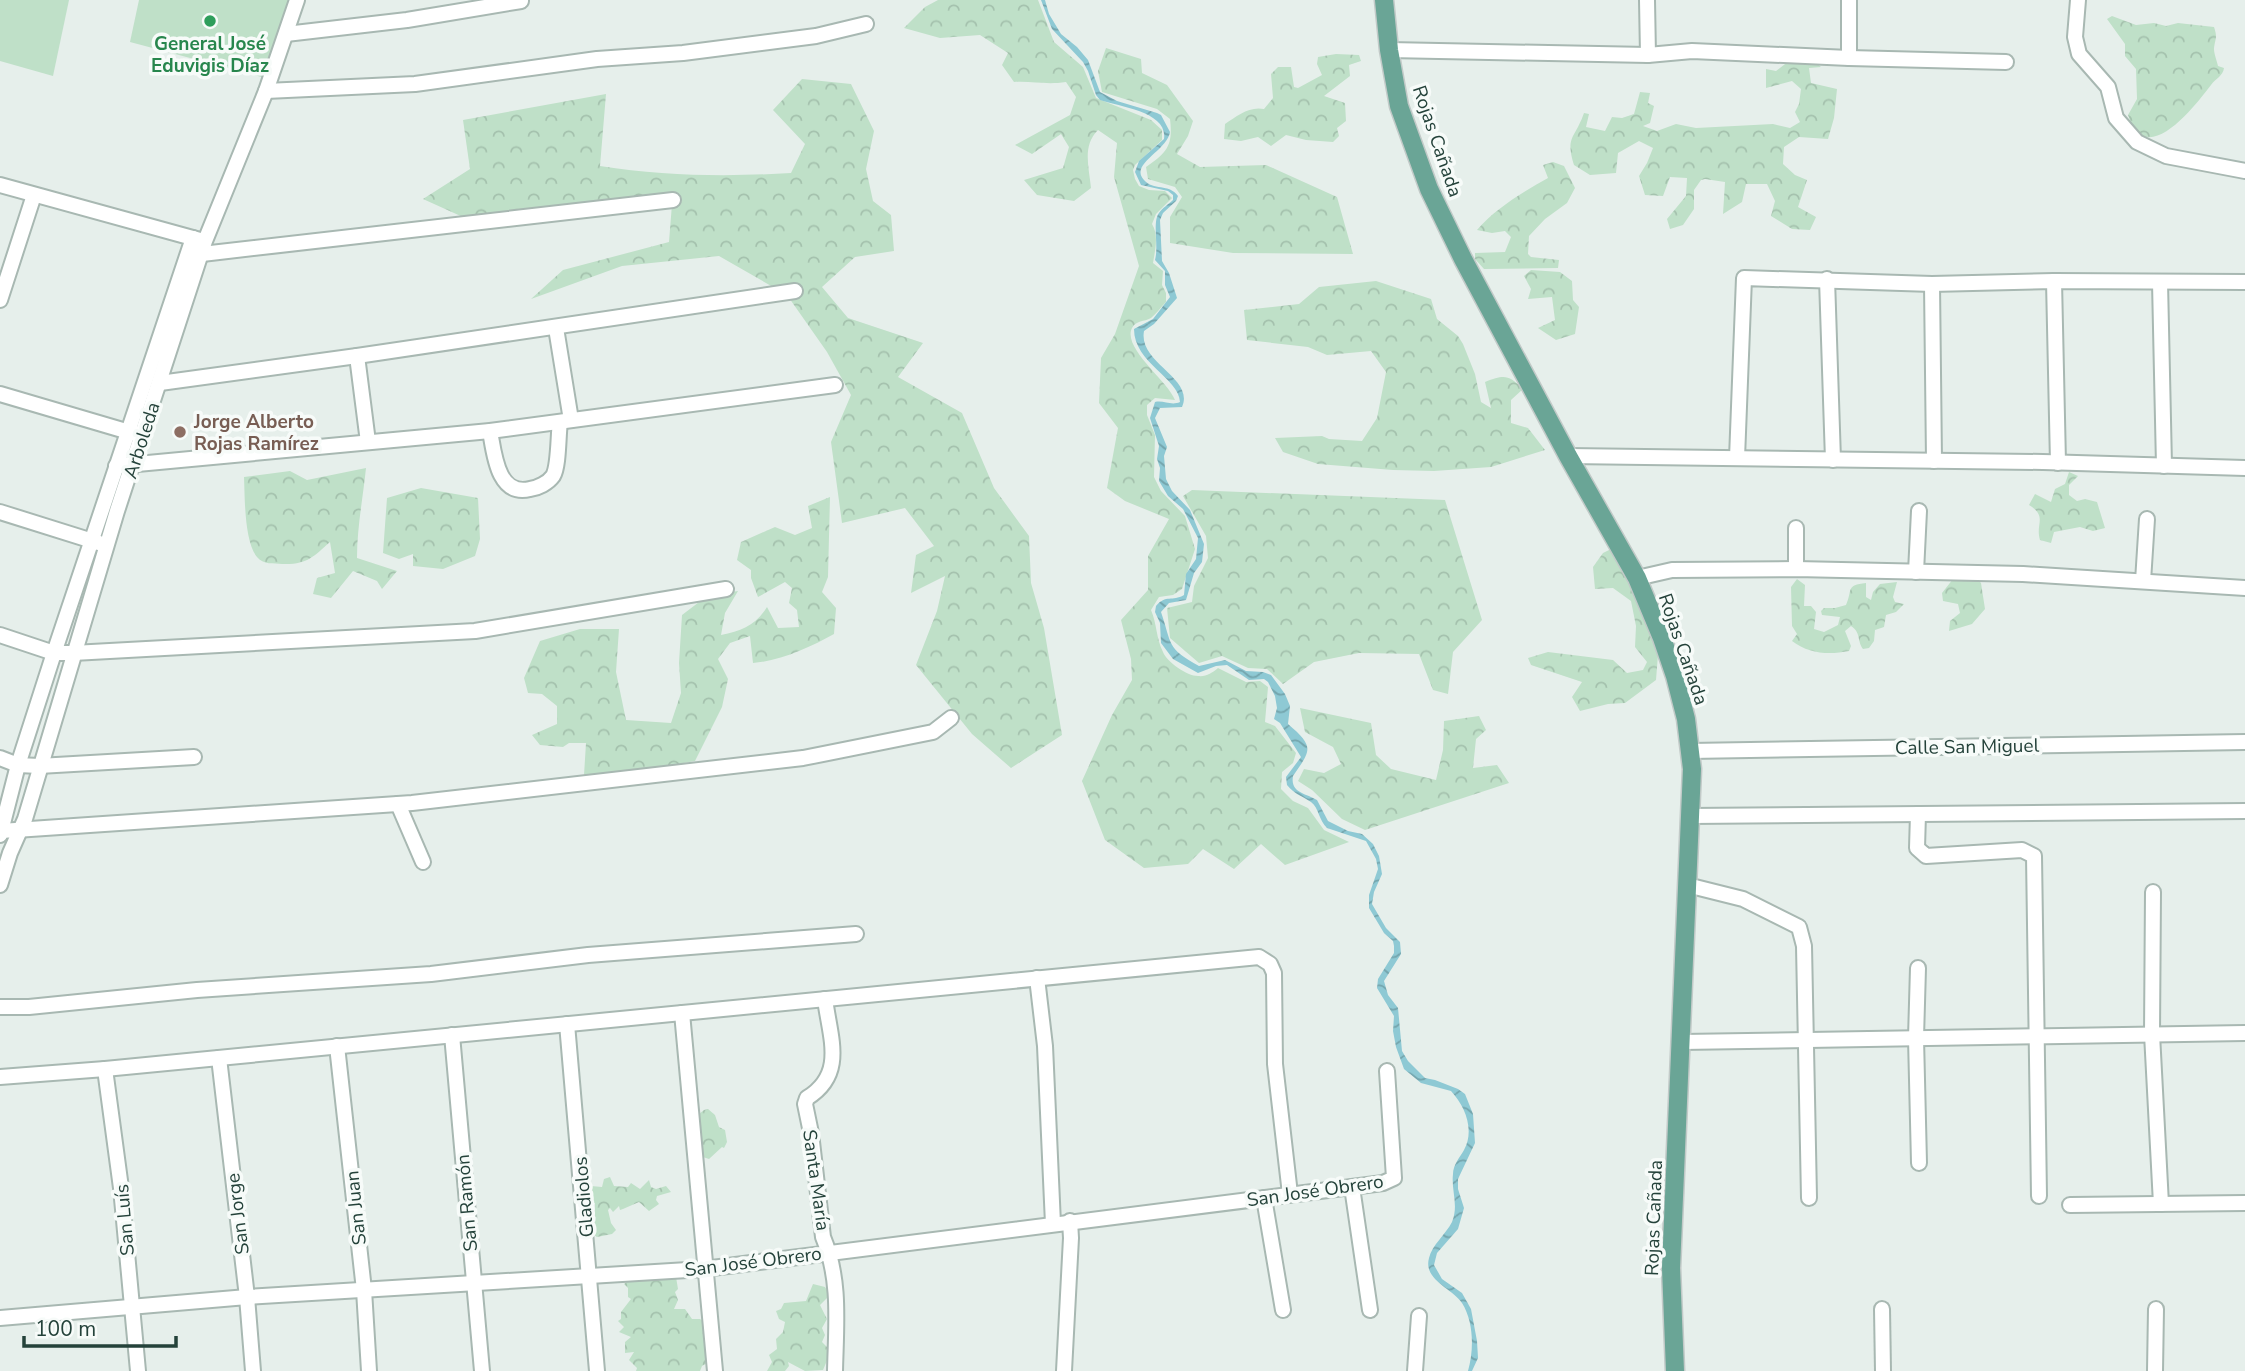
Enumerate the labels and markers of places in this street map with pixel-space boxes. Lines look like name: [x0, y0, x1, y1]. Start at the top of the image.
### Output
marker: General José Eduvigis Díaz: [202, 13, 218, 29]
place label: General José Eduvigis Díaz: [151, 31, 269, 79]
place label: Jorge Alberto Rojas Ramírez: [193, 409, 319, 457]
marker: Jorge Alberto Rojas Ramírez: [172, 424, 188, 440]

